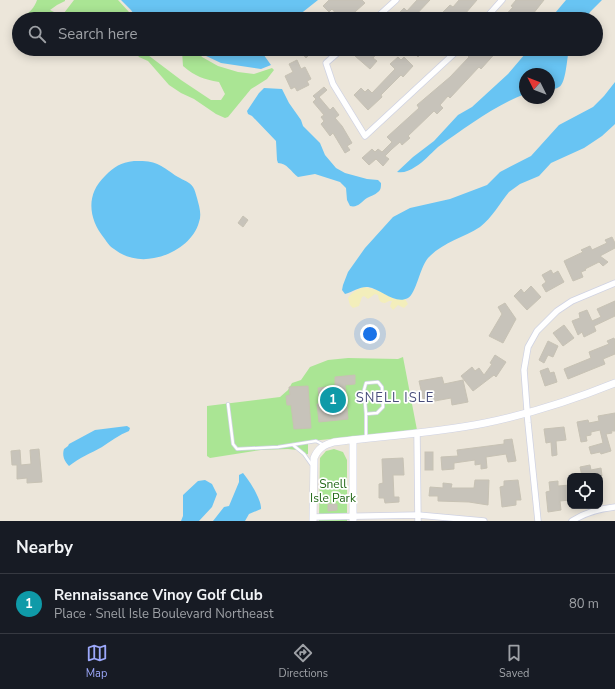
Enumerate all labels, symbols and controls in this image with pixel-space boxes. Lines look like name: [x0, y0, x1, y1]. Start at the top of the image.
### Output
search box: [12, 12, 603, 56]
icon: search: [26, 23, 48, 45]
text: Search here: [58, 24, 138, 44]
north arrow: [519, 68, 555, 104]
your location: [360, 324, 380, 344]
pin: 1: [320, 385, 346, 415]
district label: SNELL ISLE: [356, 389, 434, 407]
map controls: [567, 473, 603, 509]
button: locate: [567, 473, 603, 509]
park label: Snell Isle Park: [310, 476, 357, 506]
text: Nearby: [16, 536, 73, 559]
text: Rennaissance Vinoy Golf Club: [54, 585, 263, 605]
text: 1: [25, 595, 33, 613]
text: 80 m: [569, 595, 599, 613]
text: Place · Snell Isle Boulevard Northeast: [54, 605, 274, 623]
tab: Map: [86, 642, 108, 681]
tab: Directions: [279, 642, 328, 681]
tab: Saved: [499, 642, 529, 681]

